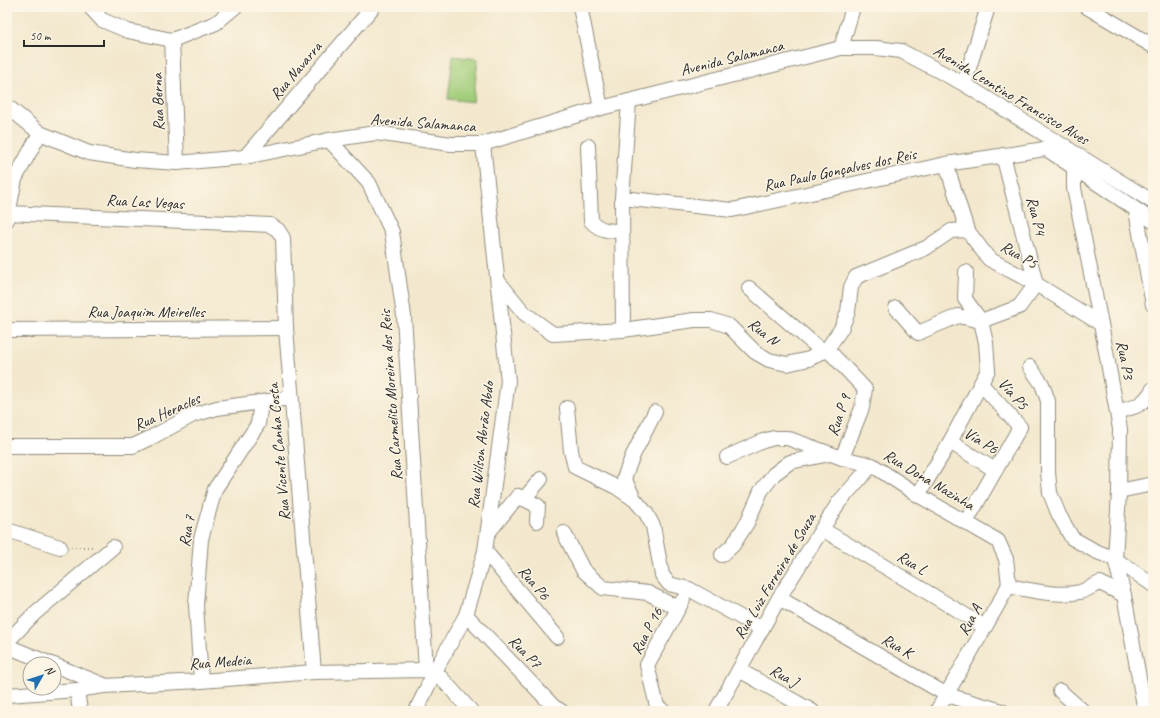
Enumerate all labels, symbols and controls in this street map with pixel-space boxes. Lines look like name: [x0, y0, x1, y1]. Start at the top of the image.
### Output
scale bar: [24, 22, 104, 48]
text: 50 m: [30, 28, 52, 44]
street label: Avenida Salamanca: [678, 35, 786, 80]
street label: Rua Navarra: [266, 37, 327, 104]
street label: Avenida Leontino Francisco Alves: [930, 41, 1094, 150]
street label: Rua Berna: [147, 72, 169, 131]
street label: Avenida Salamanca: [370, 109, 477, 137]
street label: Rua Paulo Gonçalves dos Reis: [762, 144, 920, 196]
street label: Rua Las Vegas: [106, 190, 186, 214]
street label: Rua P4: [1022, 195, 1051, 239]
street label: Rua P5: [997, 237, 1042, 274]
street label: Rua Joaquim Meirelles: [87, 302, 206, 322]
street label: Rua Carmelito Moreira dos Reis: [375, 308, 407, 481]
street label: Rua N: [744, 314, 785, 352]
street label: Rua P3: [1111, 339, 1139, 383]
street label: Vía P5: [993, 374, 1033, 415]
street label: Rua Wilson Abrão Abdo: [463, 378, 499, 510]
street label: Rua Vicente Canha Costa: [263, 381, 295, 521]
street label: Rua Heracles: [131, 388, 205, 435]
street label: Rua P 9: [823, 390, 856, 439]
street label: Vía P6: [960, 423, 1002, 459]
street label: Rua Dona Nazinha: [880, 445, 979, 515]
street label: Rua Luiz Ferreira de Souza: [730, 508, 821, 643]
street label: Rua 7: [174, 513, 200, 548]
street label: Rua L: [894, 546, 931, 580]
street label: Rua P6: [514, 562, 555, 605]
street label: Rua A: [953, 600, 987, 639]
street label: Rua P 16: [626, 603, 668, 658]
street label: Rua K: [878, 629, 919, 664]
street label: Rua P7: [504, 631, 546, 674]
street label: Rua Medeia: [188, 650, 253, 674]
north arrow: [22, 656, 62, 696]
street label: Rua J: [766, 660, 803, 693]
text: N: [42, 663, 59, 678]

